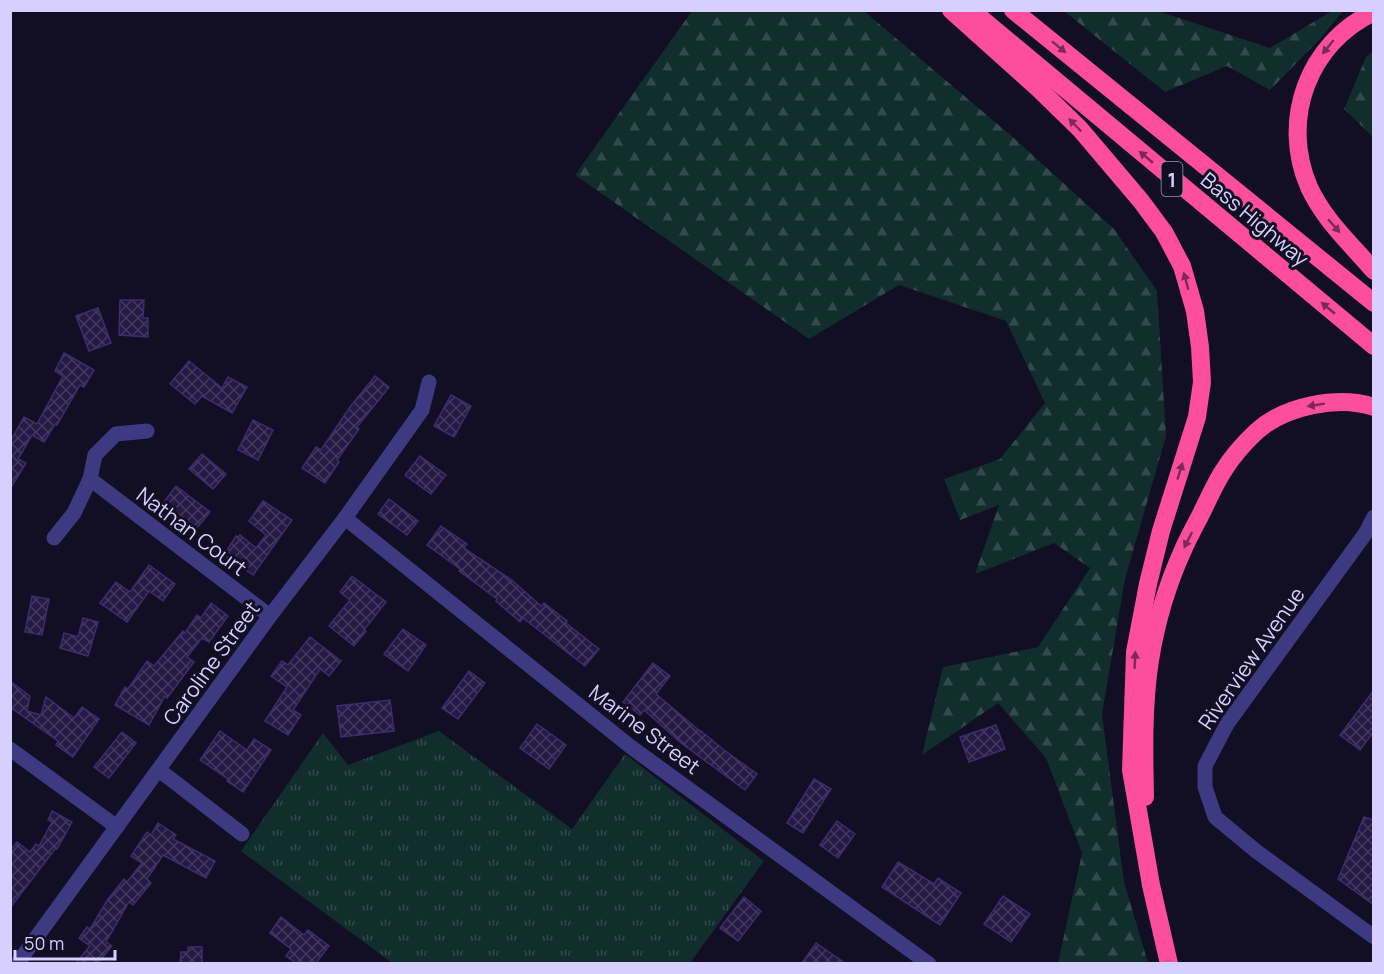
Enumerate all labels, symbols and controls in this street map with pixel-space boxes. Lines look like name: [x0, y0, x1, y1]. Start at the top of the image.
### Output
one-way arrow: [1321, 39, 1334, 55]
one-way arrow: [1051, 40, 1066, 53]
one-way arrow: [1068, 117, 1082, 132]
one-way arrow: [1138, 151, 1154, 164]
road number: 1: [1162, 162, 1182, 196]
street label: Bass Highway: [1195, 166, 1315, 272]
one-way arrow: [1327, 218, 1340, 233]
one-way arrow: [1181, 272, 1190, 290]
one-way arrow: [1321, 303, 1336, 315]
one-way arrow: [1306, 401, 1325, 410]
one-way arrow: [1176, 462, 1185, 480]
street label: Nathan Court: [131, 480, 253, 582]
one-way arrow: [1183, 532, 1193, 549]
street label: Riverview Avenue: [1191, 581, 1311, 735]
street label: Caroline Street: [157, 595, 265, 731]
one-way arrow: [1131, 651, 1140, 670]
street label: Marine Street: [584, 678, 706, 780]
scale bar: [15, 923, 116, 961]
text: 50 m: [24, 931, 64, 955]

